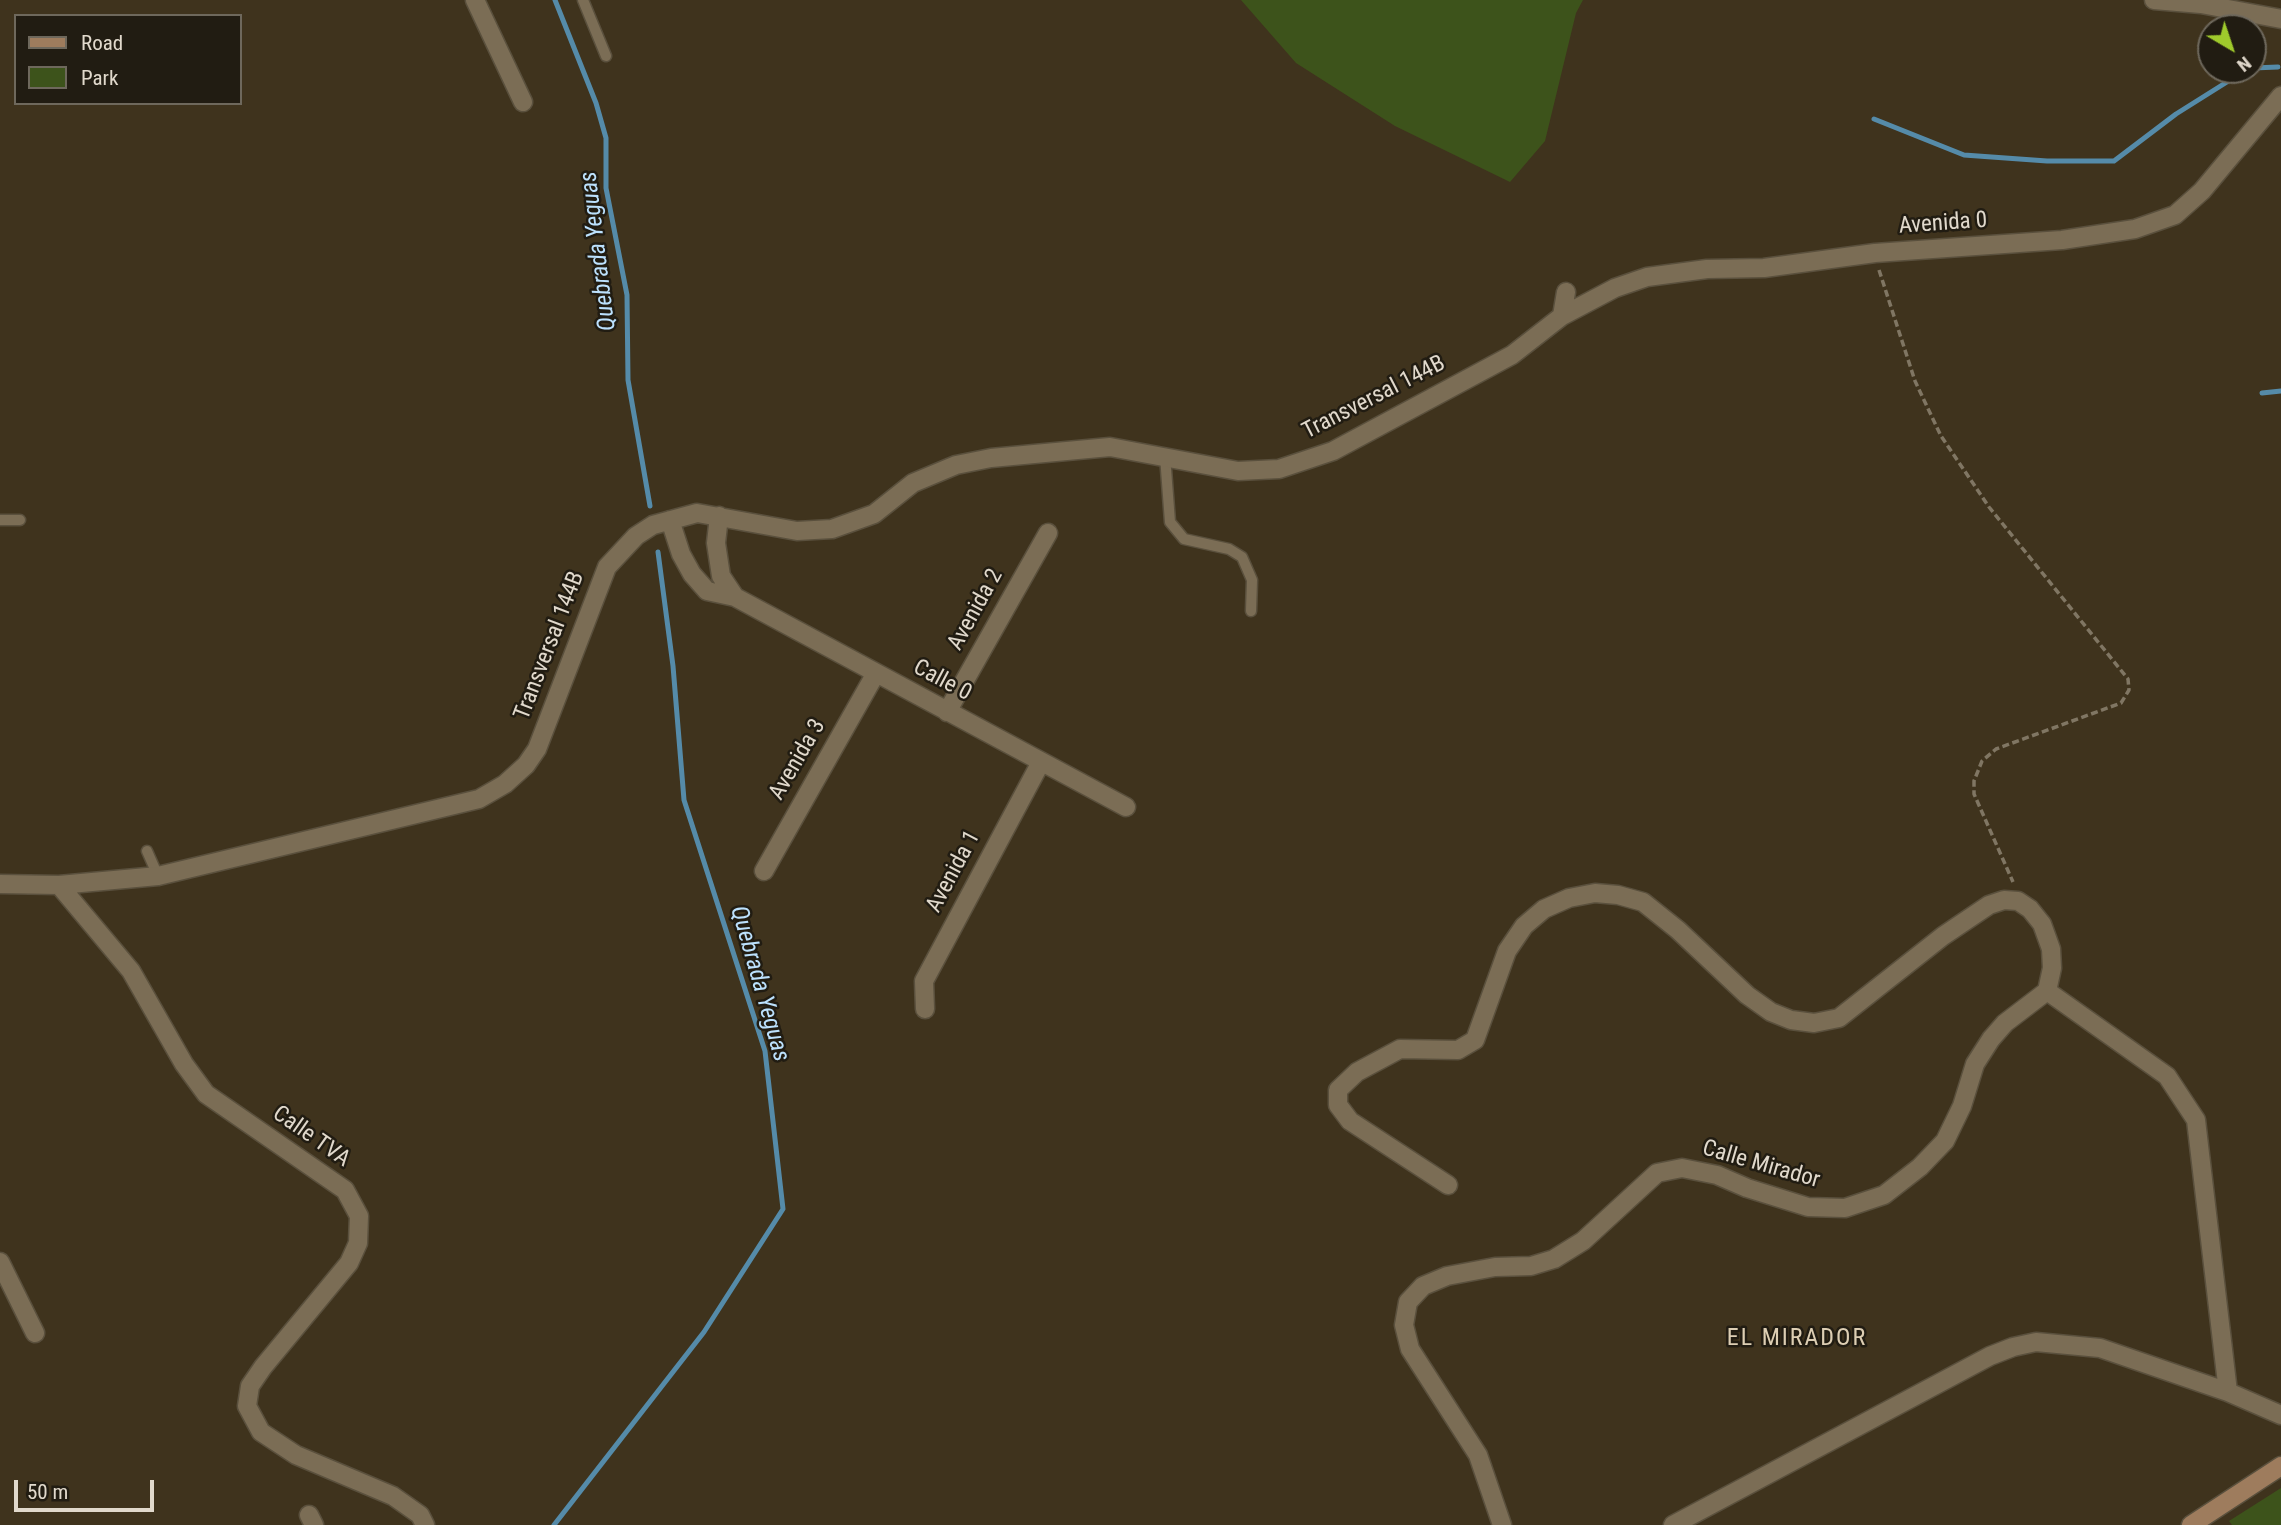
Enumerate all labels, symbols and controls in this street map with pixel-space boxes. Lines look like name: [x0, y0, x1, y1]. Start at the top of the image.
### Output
legend: [14, 14, 242, 105]
north arrow: [2197, 14, 2267, 84]
text: Road: [81, 31, 123, 55]
text: N: [2233, 52, 2256, 77]
text: Park: [81, 66, 118, 90]
water label: Quebrada Yeguas: [575, 170, 623, 332]
street label: Avenida 0: [1898, 207, 1988, 241]
street label: Transversal 144B: [1298, 350, 1450, 446]
street label: Avenida 2: [942, 565, 1010, 655]
street label: Transversal 144B: [509, 568, 591, 724]
street label: Calle 0: [908, 654, 976, 708]
street label: Avenida 3: [764, 715, 832, 805]
street label: Avenida 1: [921, 826, 987, 918]
water label: Quebrada Yeguas: [723, 903, 795, 1065]
street label: Calle TVA: [267, 1100, 355, 1174]
street label: Calle Mirador: [1699, 1135, 1823, 1195]
district label: EL MIRADOR: [1728, 1325, 1866, 1353]
scale bar: [18, 1466, 158, 1510]
text: 50 m: [27, 1480, 68, 1504]

